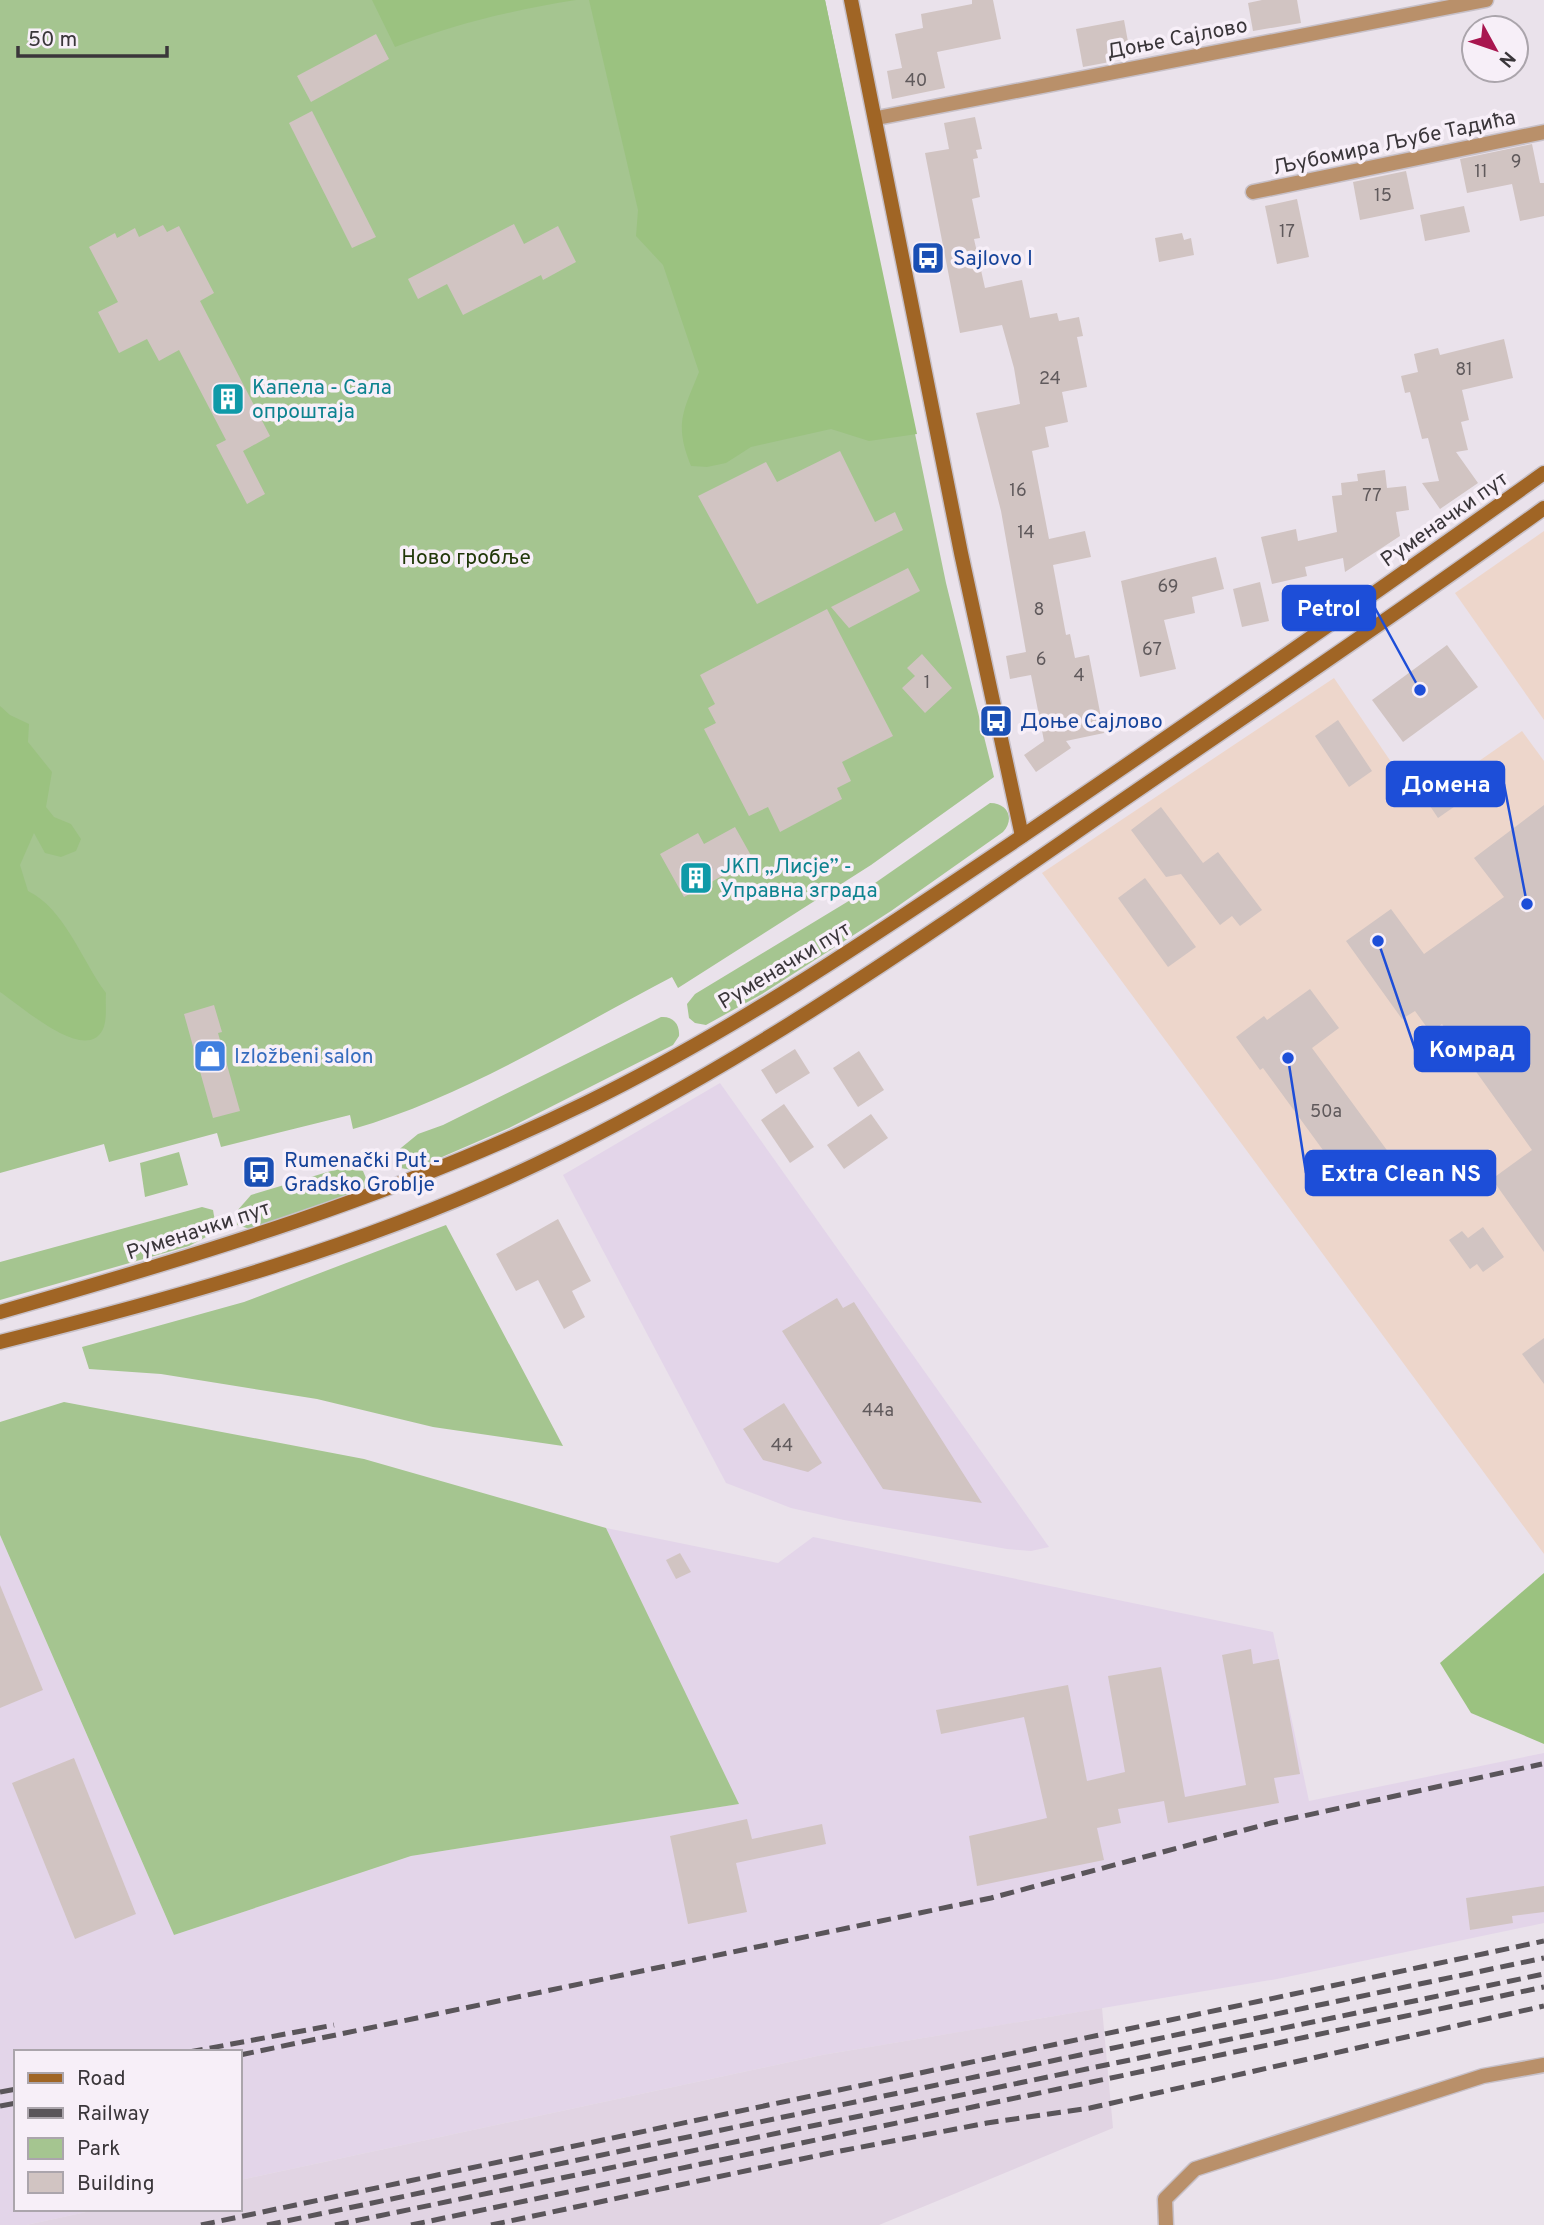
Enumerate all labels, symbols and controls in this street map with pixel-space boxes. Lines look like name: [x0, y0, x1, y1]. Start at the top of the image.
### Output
street label: Доње Сајлово: [1105, 13, 1250, 66]
scale bar: [18, 14, 166, 58]
north arrow: [1460, 14, 1530, 84]
text: 50 m: [28, 27, 77, 54]
text: N: [1493, 46, 1520, 72]
house number: 40: [905, 70, 927, 93]
street label: Љубомира Љубе Тадића: [1270, 104, 1518, 182]
house number: 9: [1511, 151, 1521, 174]
house number: 11: [1474, 161, 1488, 184]
house number: 15: [1374, 185, 1392, 208]
house number: 17: [1279, 221, 1295, 244]
bus stop icon: Sajlovo I: [909, 239, 947, 277]
place label: Sajlovo I: [953, 246, 1033, 273]
house number: 81: [1455, 359, 1473, 382]
house number: 24: [1039, 368, 1061, 391]
place label: Капела - Сала опроштаја: [252, 375, 392, 426]
building icon: Капела - Сала опроштаја: [209, 380, 247, 418]
street label: Руменачки пут: [1376, 466, 1514, 574]
house number: 16: [1009, 480, 1027, 503]
house number: 77: [1362, 485, 1382, 508]
house number: 14: [1017, 522, 1035, 545]
park label: Ново гробље: [401, 545, 531, 572]
house number: 69: [1158, 576, 1178, 599]
callout: Petrol: [1283, 586, 1375, 630]
text: Petrol: [1297, 596, 1361, 625]
house number: 8: [1034, 599, 1045, 622]
house number: 67: [1142, 639, 1162, 662]
house number: 6: [1036, 649, 1046, 672]
house number: 4: [1073, 665, 1085, 688]
house number: 1: [924, 672, 930, 695]
bus stop icon: Доње Сајлово: [977, 702, 1015, 740]
place label: Доње Сајлово: [1020, 709, 1163, 736]
callout: Домена: [1387, 762, 1504, 806]
text: Домена: [1401, 772, 1491, 801]
place label: ЈКП „Лисје” - Управна зграда: [720, 854, 877, 905]
building icon: ЈКП „Лисје” - Управна зграда: [677, 859, 715, 897]
street label: Руменачки пут: [714, 916, 856, 1016]
callout: Комрад: [1415, 1027, 1529, 1071]
shop icon: Izložbeni salon: [191, 1037, 229, 1075]
text: Комрад: [1429, 1037, 1515, 1066]
place label: Izložbeni salon: [234, 1044, 374, 1071]
house number: 50a: [1310, 1101, 1342, 1124]
place label: Rumenački Put - Gradsko Groblje: [284, 1148, 441, 1199]
callout: Extra Clean NS: [1306, 1151, 1495, 1195]
bus stop icon: Rumenački Put - Gradsko Groblje: [240, 1153, 278, 1191]
text: Extra Clean NS: [1321, 1161, 1481, 1190]
street label: Руменачки пут: [123, 1196, 274, 1267]
house number: 44a: [862, 1400, 894, 1423]
house number: 44: [771, 1435, 793, 1458]
legend: [14, 2050, 242, 2211]
text: Road: [77, 2066, 126, 2093]
text: Railway: [77, 2101, 150, 2128]
text: Park: [77, 2136, 120, 2163]
text: Building: [77, 2171, 155, 2198]

